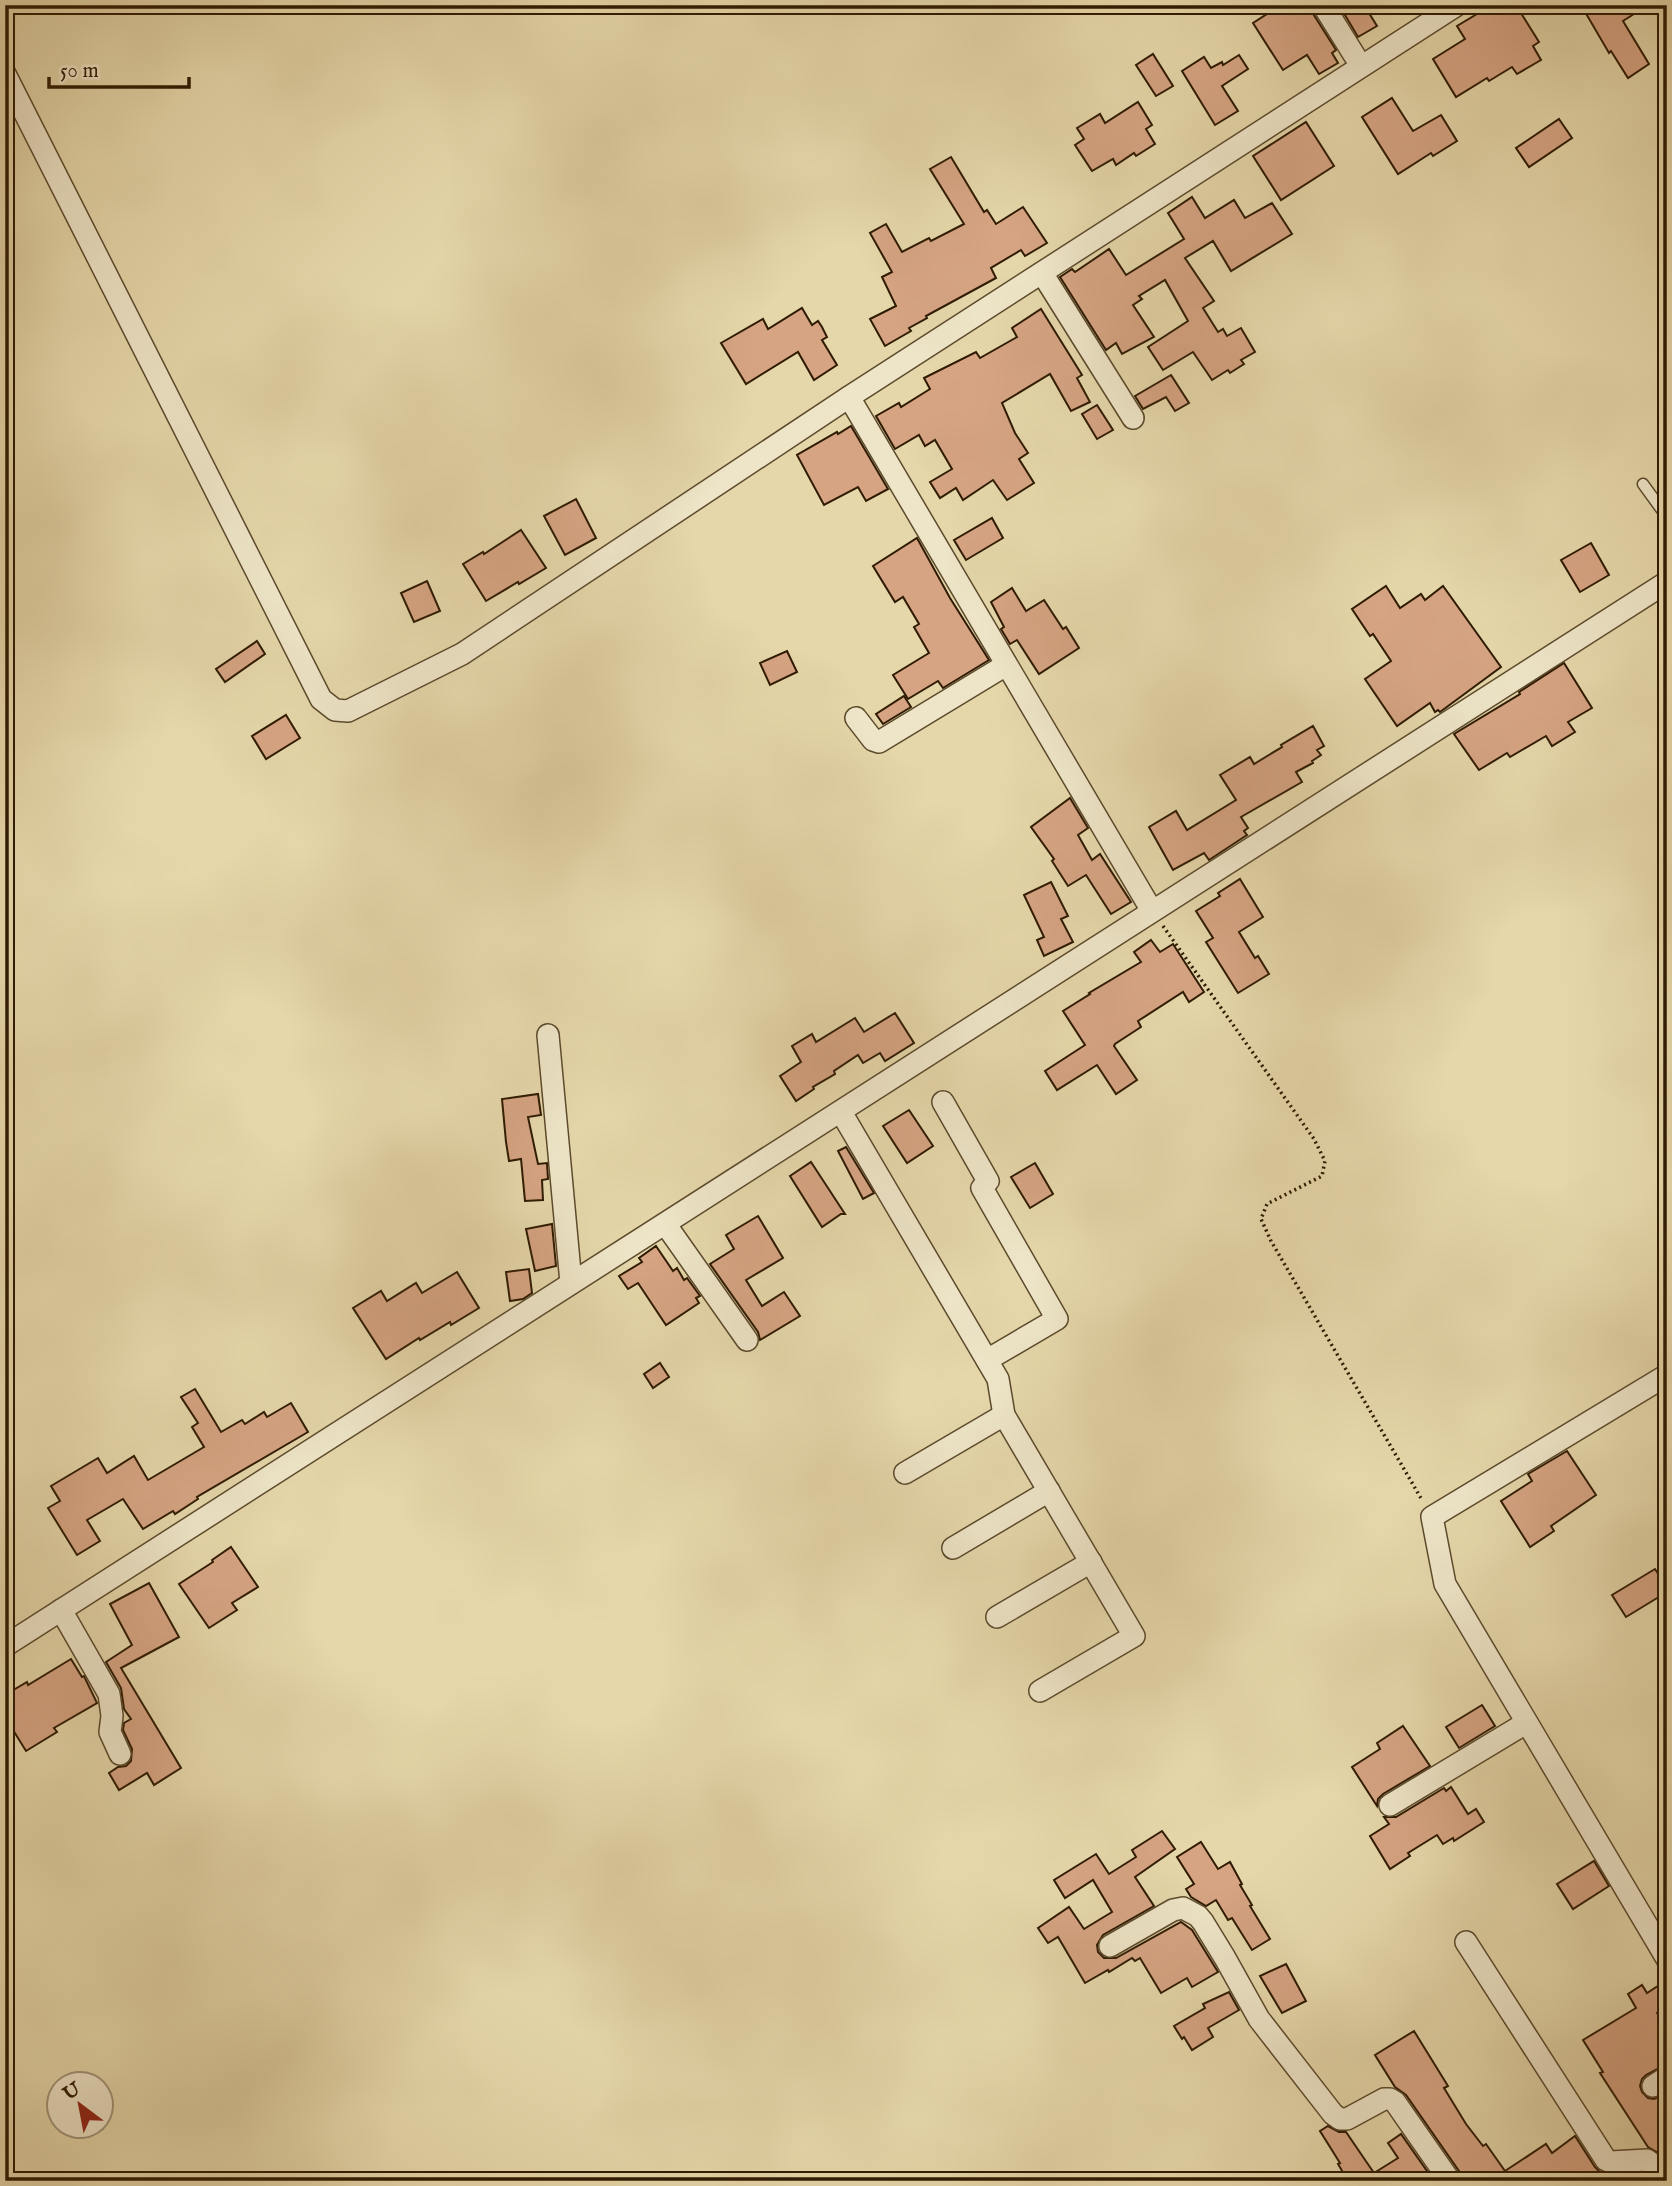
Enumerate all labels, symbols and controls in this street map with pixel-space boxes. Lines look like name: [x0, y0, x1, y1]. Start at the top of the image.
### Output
scale bar: [49, 46, 189, 90]
text: 50 m: [60, 58, 99, 85]
north arrow: [46, 2070, 116, 2140]
text: U: [58, 2077, 86, 2107]

